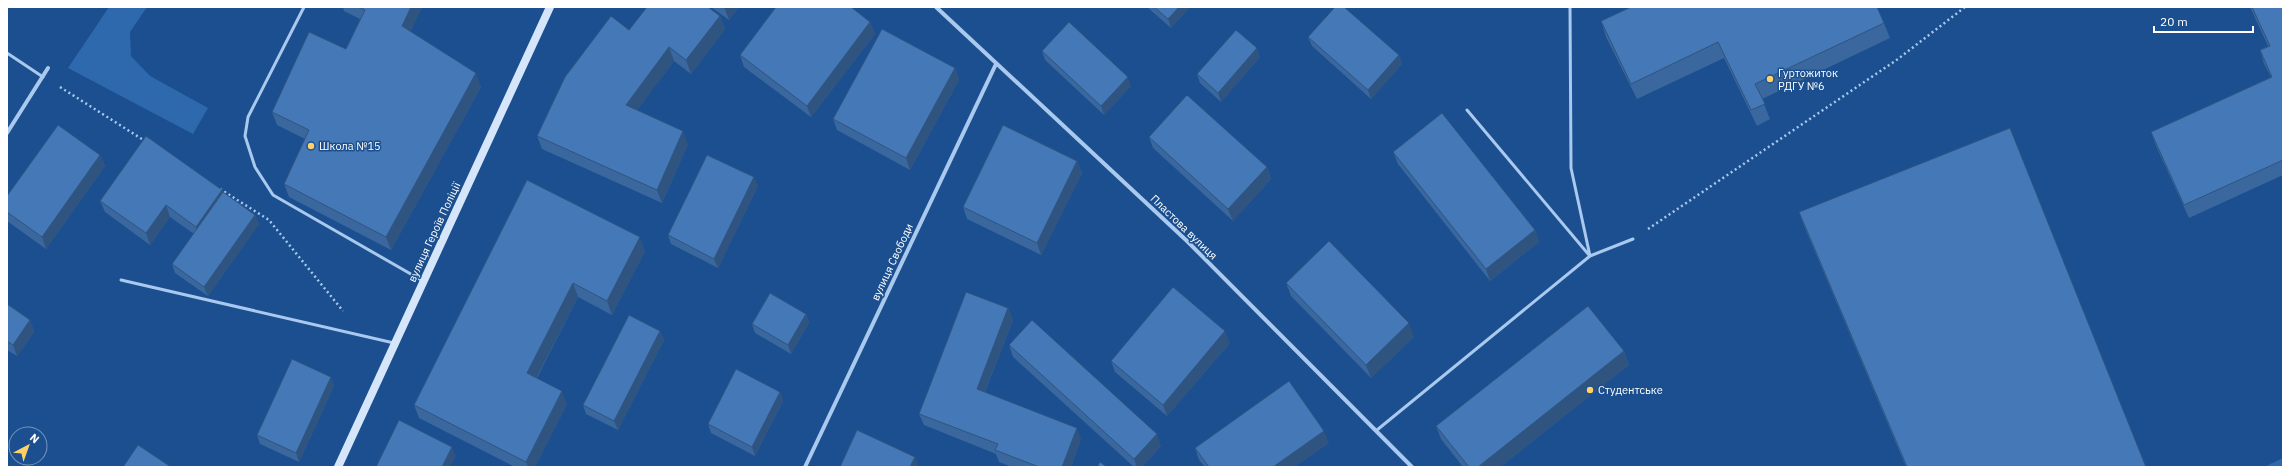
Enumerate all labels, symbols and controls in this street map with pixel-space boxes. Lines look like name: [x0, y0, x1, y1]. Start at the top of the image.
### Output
scale bar: [2154, 8, 2253, 34]
text: 20 m: [2160, 14, 2188, 29]
place label: Гуртожиток РДГУ №6: [1778, 66, 1838, 93]
marker: Гуртожиток РДГУ №6: [1765, 74, 1775, 84]
place label: Школа №15: [319, 139, 381, 153]
marker: Школа №15: [306, 141, 316, 151]
street label: вулиця Героїв Поліції: [405, 180, 463, 284]
street label: Пластова вулиця: [1148, 192, 1220, 262]
street label: вулиця Свободи: [868, 221, 916, 303]
place label: Студентське: [1598, 383, 1663, 397]
marker: Студентське: [1585, 385, 1595, 395]
north arrow: [8, 426, 48, 466]
text: N: [27, 431, 42, 446]

